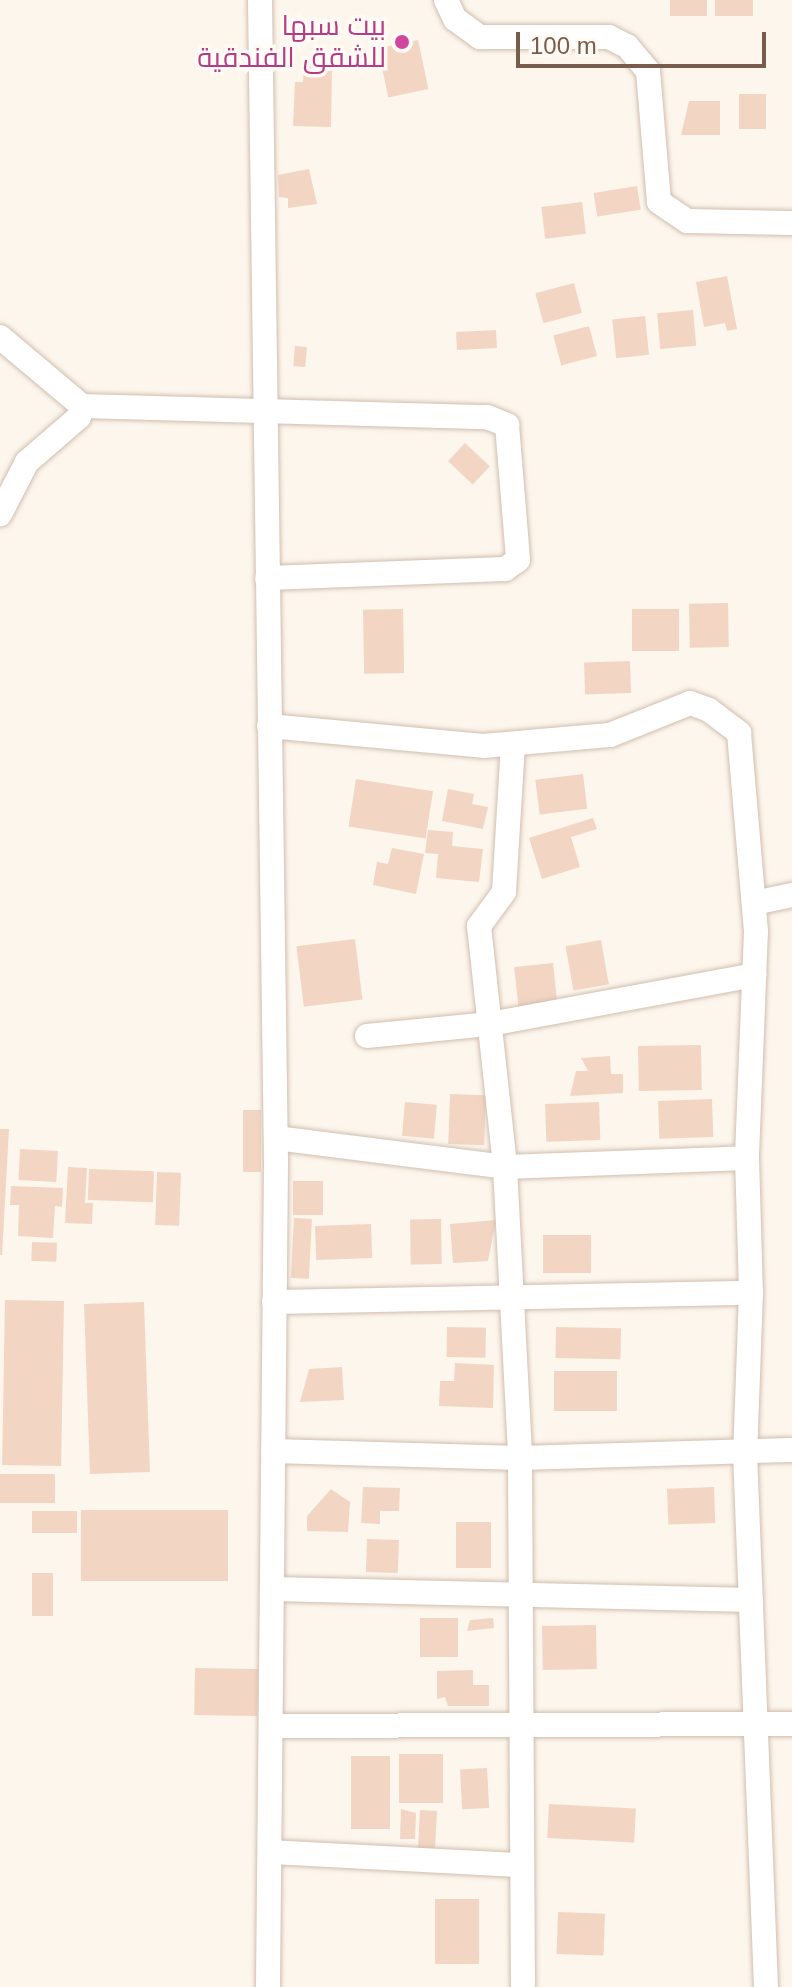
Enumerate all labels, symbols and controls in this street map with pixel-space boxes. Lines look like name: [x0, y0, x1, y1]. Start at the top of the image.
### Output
place label: بيت سبها للشقق الفندقية: [197, 9, 386, 75]
scale bar: [520, 16, 770, 66]
text: 100 m: [530, 32, 597, 59]
marker: بيت سبها للشقق الفندقية: [393, 33, 411, 51]

